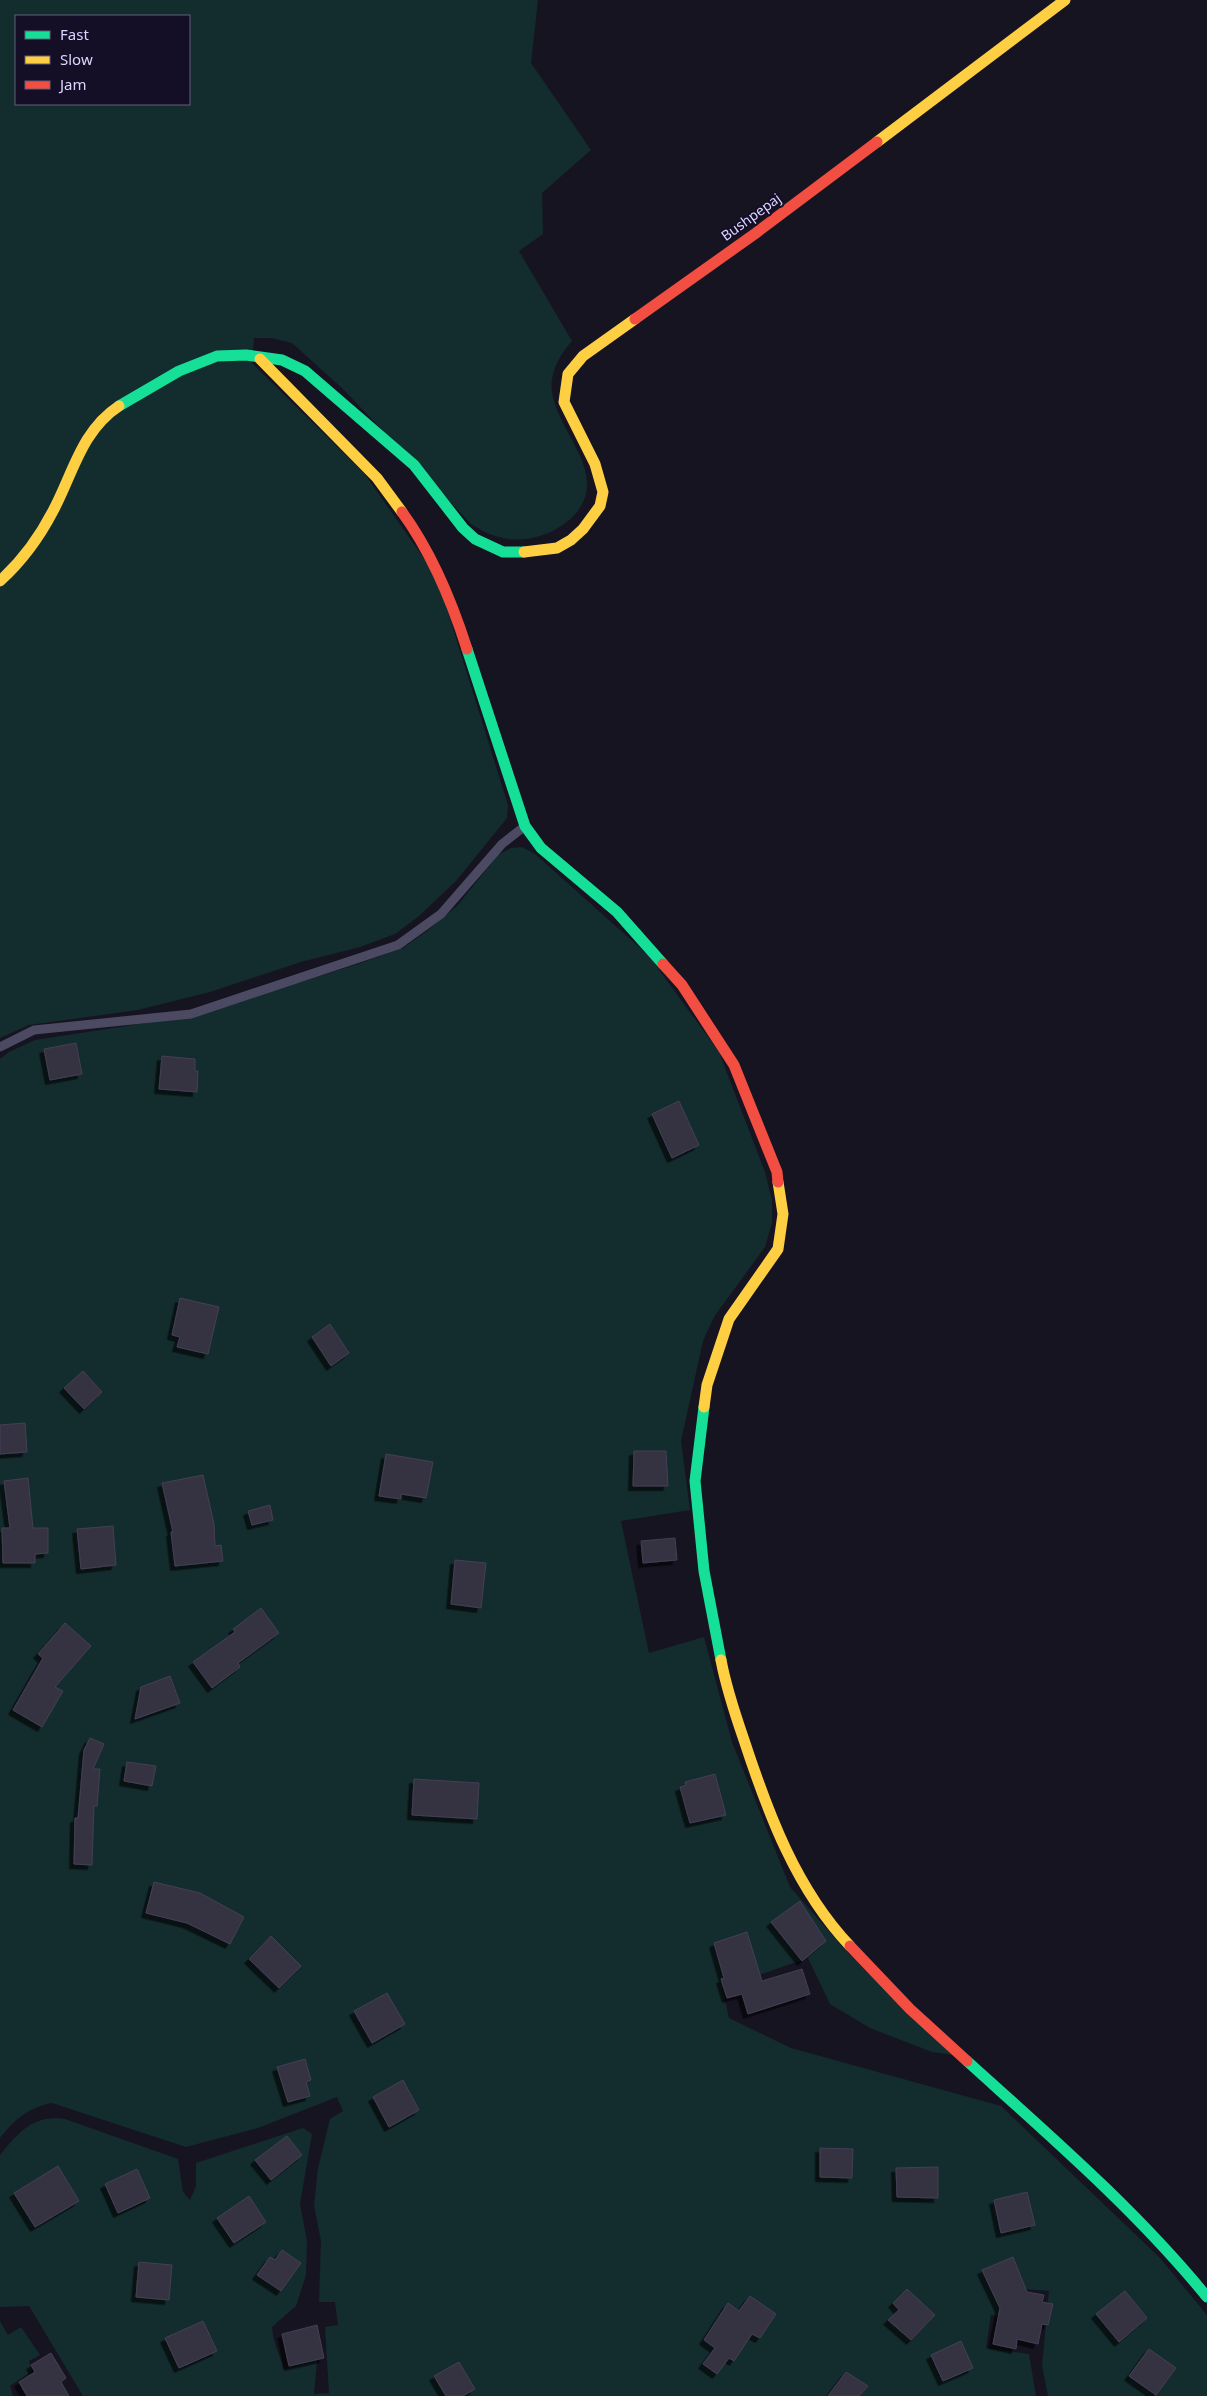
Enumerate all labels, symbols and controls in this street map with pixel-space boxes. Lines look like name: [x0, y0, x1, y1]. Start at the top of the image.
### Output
legend: [15, 15, 190, 105]
text: Fast: [60, 24, 89, 44]
text: Slow: [60, 49, 93, 69]
text: Jam: [58, 74, 87, 94]
street label: Bushpepaj: [717, 188, 784, 245]

